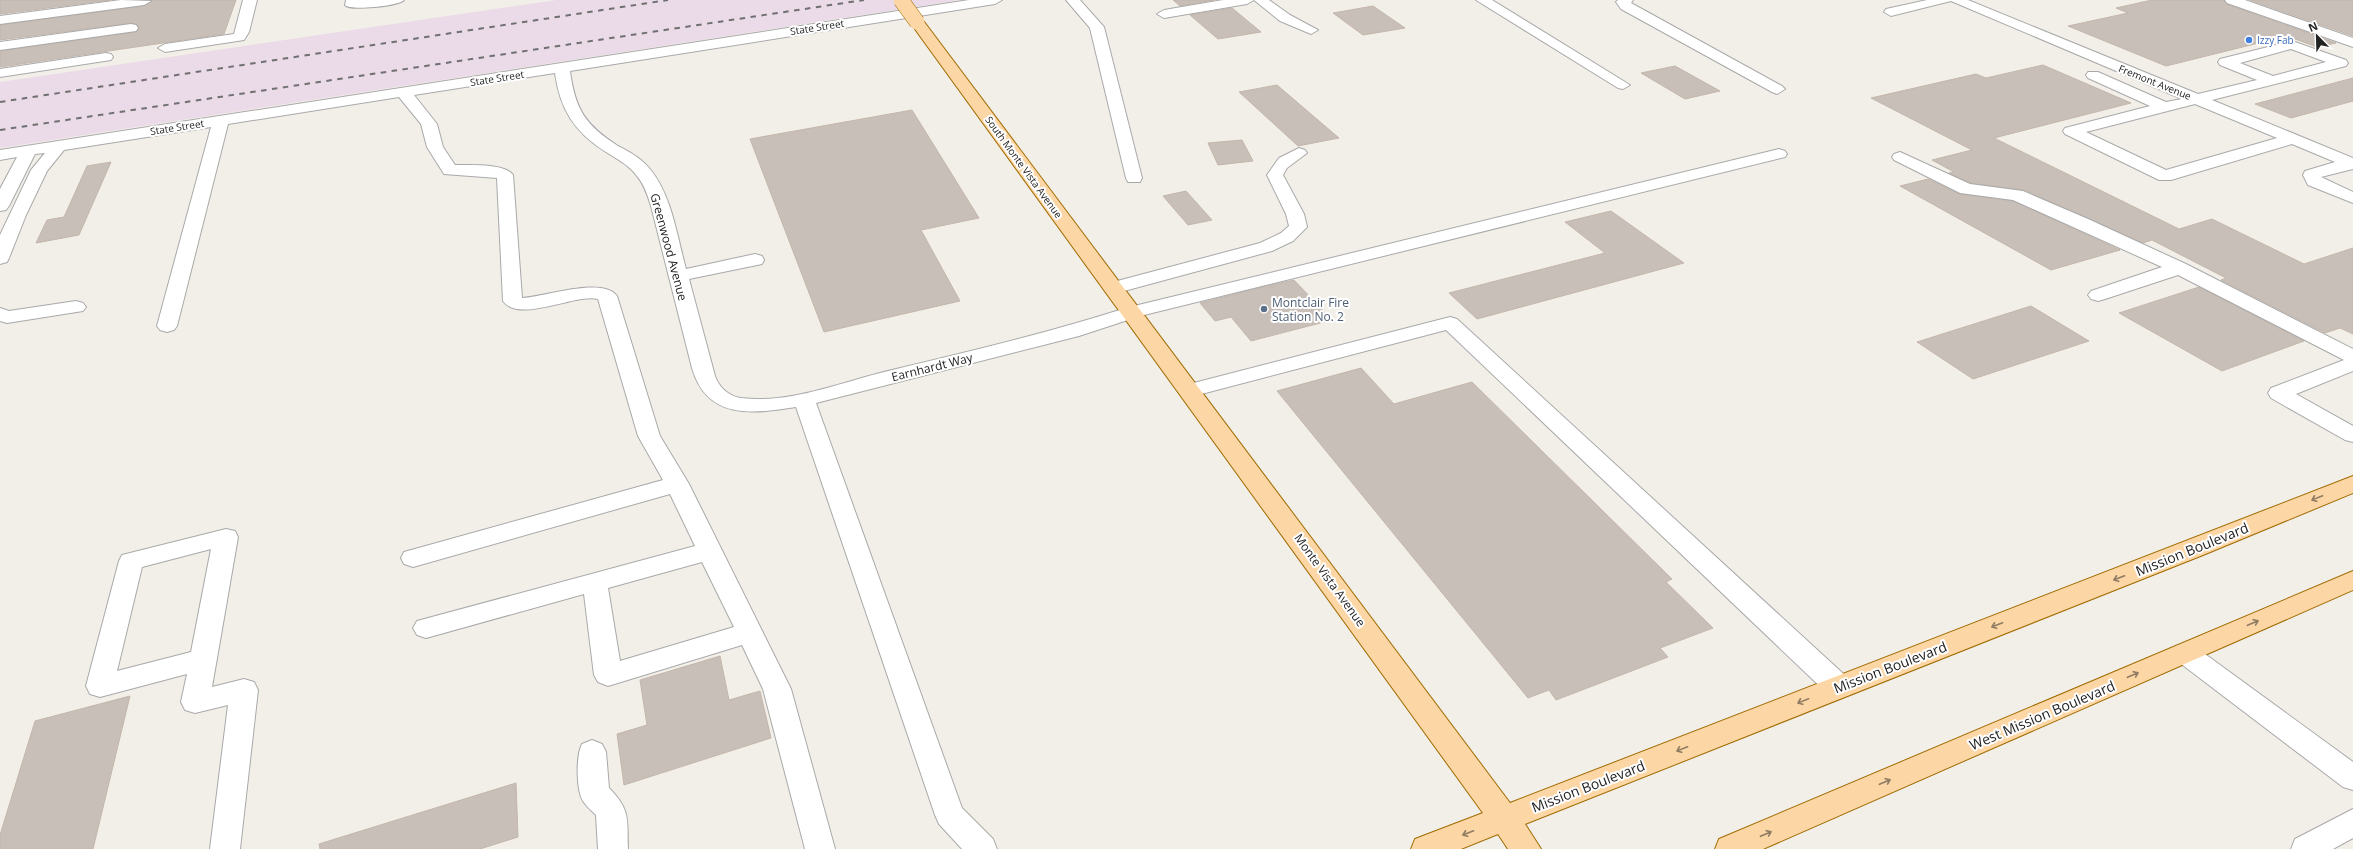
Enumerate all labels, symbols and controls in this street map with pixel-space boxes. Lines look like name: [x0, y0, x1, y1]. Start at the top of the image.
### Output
street label: State Street: [789, 16, 845, 38]
north arrow: [2297, 16, 2337, 56]
text: N: [2306, 18, 2320, 35]
place label: Izzy Fab: [2257, 33, 2294, 47]
marker: Izzy Fab: [2244, 35, 2254, 45]
street label: Fremont Avenue: [2117, 61, 2194, 103]
street label: State Street: [469, 67, 525, 89]
street label: South Monte Vista Avenue: [982, 113, 1066, 221]
street label: State Street: [149, 116, 205, 138]
street label: Greenwood Avenue: [646, 191, 692, 303]
place label: Montclair Fire Station No. 2: [1272, 294, 1349, 325]
marker: Montclair Fire Station No. 2: [1259, 304, 1269, 314]
street label: Earnhardt Way: [890, 348, 975, 385]
one-way arrow: [2311, 495, 2323, 503]
street label: Mission Boulevard: [2133, 518, 2251, 580]
street label: Monte Vista Avenue: [1290, 530, 1370, 630]
one-way arrow: [2113, 575, 2125, 583]
one-way arrow: [2246, 619, 2258, 627]
one-way arrow: [1992, 622, 2004, 630]
street label: Mission Boulevard: [1831, 637, 1949, 697]
one-way arrow: [2127, 671, 2139, 678]
street label: West Mission Boulevard: [1966, 676, 2118, 754]
one-way arrow: [1797, 698, 1809, 706]
one-way arrow: [1676, 746, 1688, 753]
street label: Mission Boulevard: [1529, 756, 1647, 816]
one-way arrow: [1879, 778, 1891, 785]
one-way arrow: [1463, 829, 1475, 837]
one-way arrow: [1760, 829, 1772, 837]

